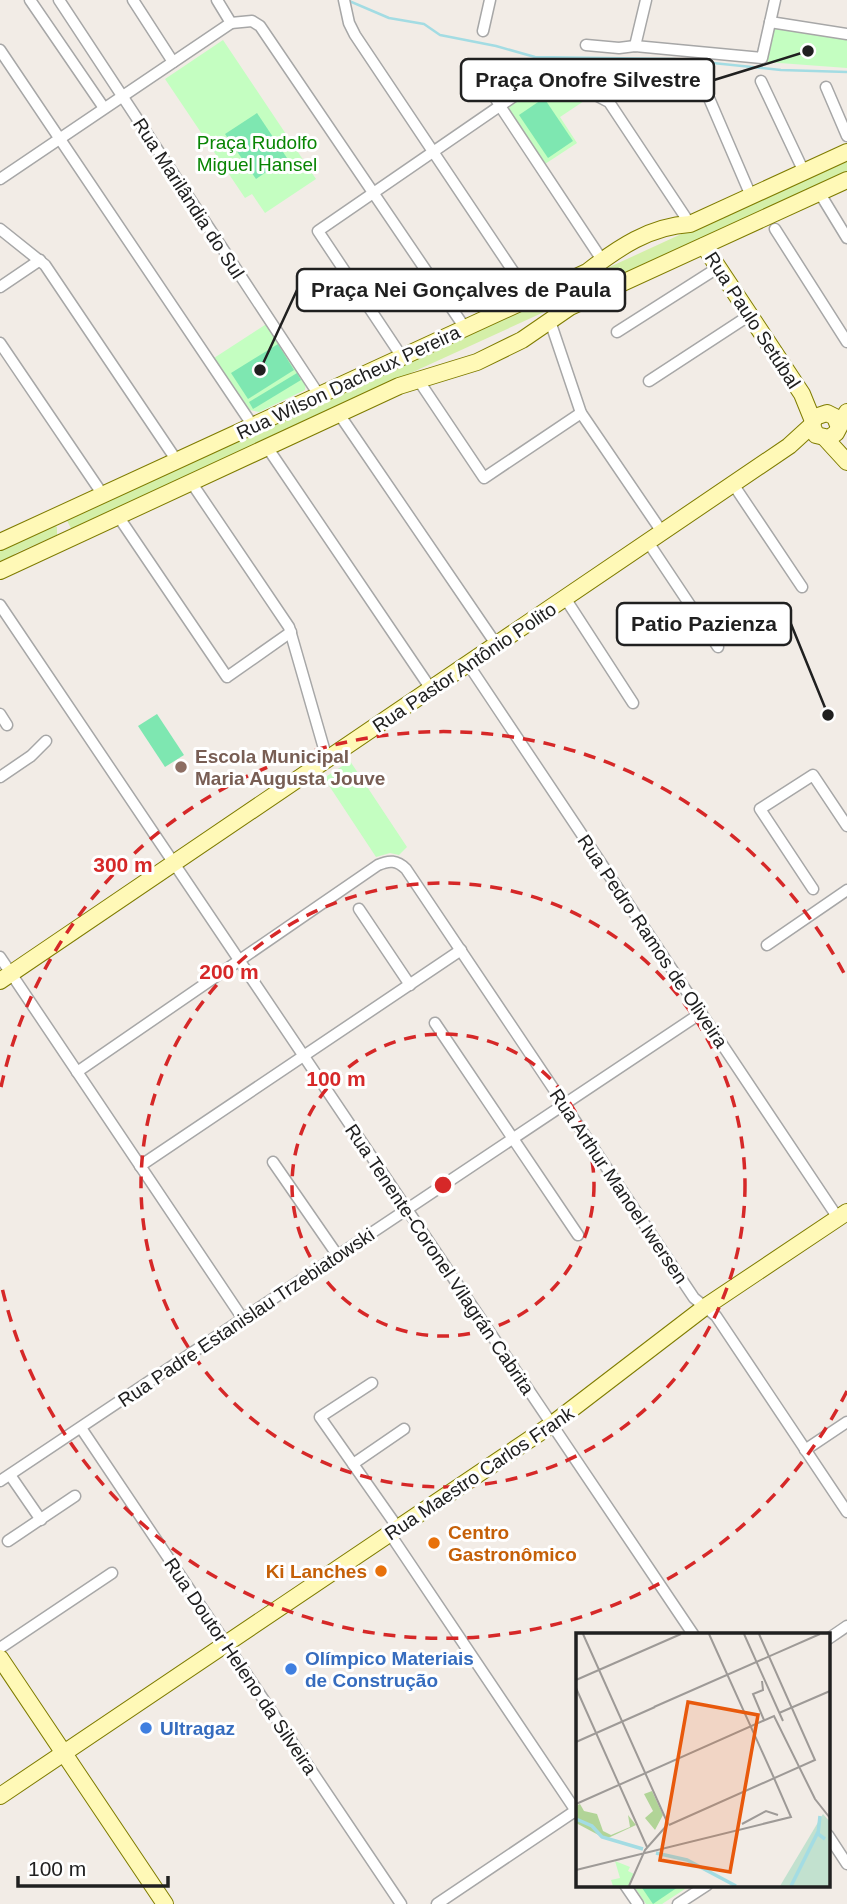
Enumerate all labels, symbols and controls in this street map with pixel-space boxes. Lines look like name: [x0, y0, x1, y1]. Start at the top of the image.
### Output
callout: Praça Onofre Silvestre: [461, 59, 714, 101]
text: Praça Onofre Silvestre: [475, 68, 701, 91]
street label: Rua Marilândia do Sul: [129, 114, 248, 282]
park label: Praça Rudolfo Miguel Hansel: [197, 132, 317, 175]
street label: Rua Paulo Setúbal: [701, 248, 805, 392]
callout: Praça Nei Gonçalves de Paula: [297, 269, 625, 311]
text: Praça Nei Gonçalves de Paula: [311, 278, 611, 301]
street label: Rua Wilson Dacheux Pereira: [233, 321, 464, 444]
street label: Rua Pastor Antônio Polito: [369, 598, 560, 737]
callout: Patio Pazienza: [617, 603, 791, 645]
text: Patio Pazienza: [631, 612, 777, 635]
place label: Escola Municipal Maria Augusta Jouve: [195, 746, 385, 789]
marker: Escola Municipal Maria Augusta Jouve: [173, 759, 189, 775]
street label: Rua Pedro Ramos de Oliveira: [573, 831, 732, 1052]
text: 300 m: [93, 853, 153, 876]
text: 200 m: [199, 960, 259, 983]
text: 100 m: [306, 1067, 366, 1090]
street label: Rua Arthur Manoel Iwersen: [546, 1085, 692, 1288]
street label: Rua Tenente-Coronel Vilagrán Cabrita: [341, 1120, 538, 1399]
centre of rings: [431, 1173, 455, 1197]
street label: Rua Padre Estanislau Trzebiatowski: [114, 1224, 378, 1411]
street label: Rua Maestro Carlos Frank: [381, 1402, 578, 1544]
place label: Centro Gastronômico: [448, 1522, 577, 1565]
marker: Centro Gastronômico: [426, 1535, 442, 1551]
street label: Rua Doutor Heleno da Silveira: [160, 1554, 321, 1779]
place label: Ki Lanches: [266, 1561, 367, 1582]
marker: Ki Lanches: [373, 1563, 389, 1579]
inset map: [576, 1633, 830, 1886]
place label: Olímpico Materiais de Construção: [305, 1648, 474, 1691]
marker: Olímpico Materiais de Construção: [283, 1661, 299, 1677]
place label: Ultragaz: [160, 1718, 235, 1739]
marker: Ultragaz: [138, 1720, 154, 1736]
scale bar: [18, 1844, 168, 1888]
text: 100 m: [28, 1857, 86, 1880]

